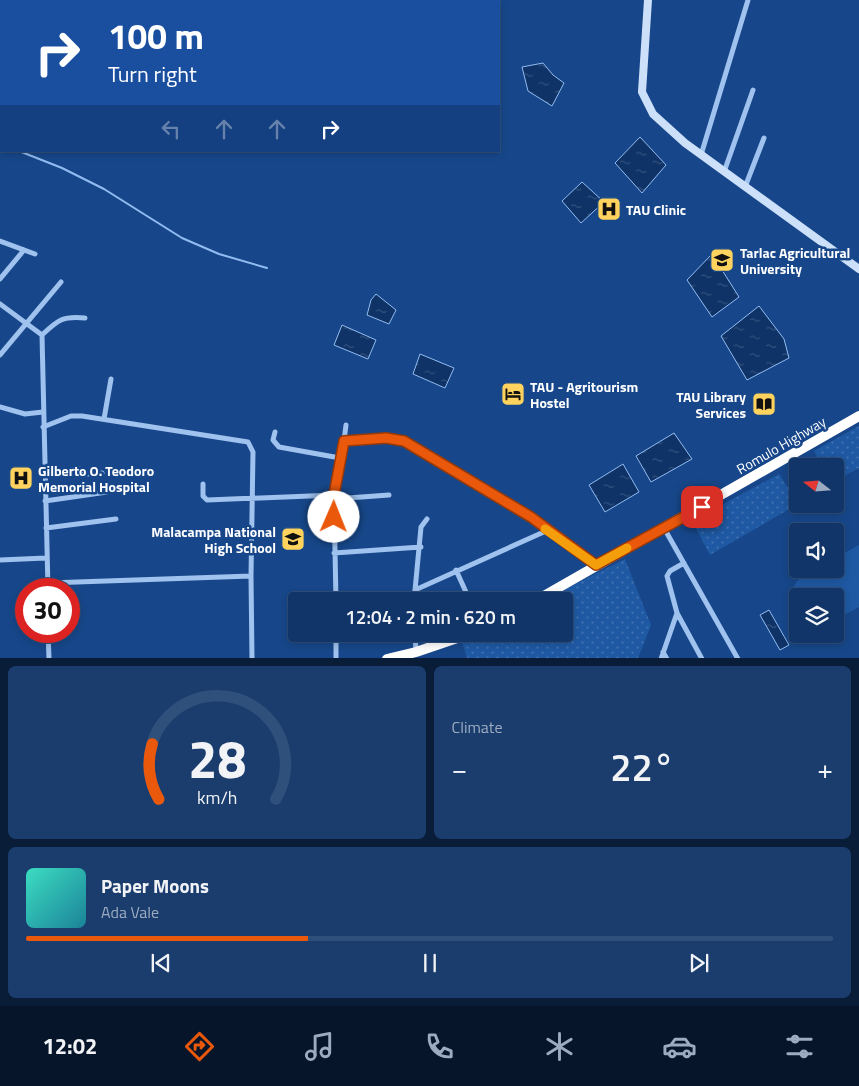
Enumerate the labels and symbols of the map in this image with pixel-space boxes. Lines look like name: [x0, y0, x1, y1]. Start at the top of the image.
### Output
hospital icon: TAU Clinic: [596, 196, 622, 222]
place label: TAU Clinic: [626, 199, 686, 220]
place label: Tarlac Agricultural University: [740, 242, 850, 279]
school or university icon: Tarlac Agricultural University: [709, 247, 735, 273]
place label: TAU - Agritourism Hostel: [530, 376, 638, 413]
hotel icon: TAU - Agritourism Hostel: [500, 381, 526, 407]
place label: TAU Library Services: [676, 386, 746, 423]
library icon: TAU Library Services: [751, 391, 777, 417]
street label: Romulo Highway: [732, 411, 830, 479]
north arrow: [789, 458, 844, 512]
place label: Gilberto O. Teodoro Memorial Hospital: [38, 460, 154, 497]
hospital icon: Gilberto O. Teodoro Memorial Hospital: [8, 465, 34, 491]
pin: [681, 486, 723, 528]
position arrow: [307, 490, 359, 542]
place label: Malacampa National High School: [151, 521, 276, 558]
school or university icon: Malacampa National High School: [280, 526, 306, 552]
speed limit sign: 30: [15, 578, 80, 643]

